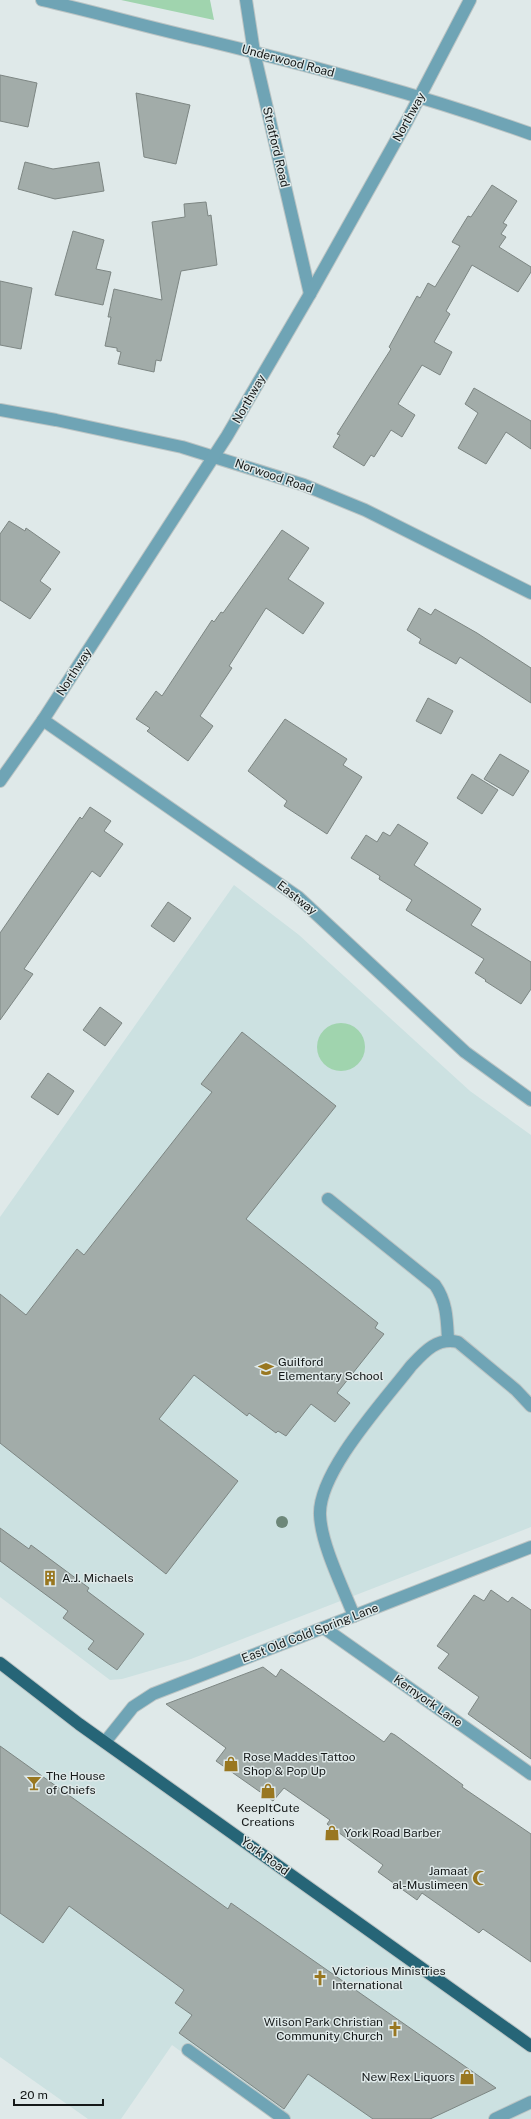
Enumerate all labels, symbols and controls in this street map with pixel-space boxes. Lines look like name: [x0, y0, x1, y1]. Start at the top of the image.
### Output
street label: Underwood Road: [240, 42, 336, 80]
street label: Northway: [390, 90, 428, 144]
street label: Stratford Road: [260, 105, 292, 189]
street label: Northway: [230, 372, 269, 426]
street label: Norwood Road: [233, 456, 315, 496]
street label: Northway: [53, 645, 95, 698]
street label: Eastway: [274, 878, 320, 918]
place label: Guilford Elementary School: [278, 1355, 384, 1383]
school or university icon: Guilford Elementary School: [257, 1360, 275, 1378]
building icon: A.J. Michaels: [41, 1569, 59, 1587]
place label: A.J. Michaels: [62, 1571, 133, 1585]
street label: East Old Cold Spring Lane: [240, 1600, 381, 1666]
street label: Kernyork Lane: [391, 1672, 465, 1730]
place label: Rose Maddes Tattoo Shop & Pop Up: [243, 1750, 356, 1778]
shop icon: Rose Maddes Tattoo Shop & Pop Up: [222, 1755, 240, 1773]
place label: The House of Chiefs: [46, 1769, 106, 1797]
bar icon: The House of Chiefs: [25, 1774, 43, 1792]
shop icon: KeepItCute Creations: [259, 1782, 277, 1800]
place label: KeepItCute Creations: [236, 1801, 300, 1829]
shop icon: York Road Barber: [323, 1824, 341, 1842]
place label: York Road Barber: [344, 1826, 441, 1840]
street label: York Road: [238, 1834, 292, 1878]
place label: Jamaat al-Muslimeen: [392, 1864, 468, 1892]
mosque icon: Jamaat al-Muslimeen: [471, 1869, 489, 1887]
place label: Victorious Ministries International: [332, 1964, 446, 1992]
church icon: Victorious Ministries International: [311, 1969, 329, 1987]
place label: Wilson Park Christian Community Church: [264, 2015, 383, 2043]
church icon: Wilson Park Christian Community Church: [386, 2020, 404, 2038]
shop icon: New Rex Liquors: [458, 2068, 476, 2086]
place label: New Rex Liquors: [362, 2070, 455, 2084]
scale bar: [14, 2081, 103, 2107]
text: 20 m: [20, 2088, 48, 2102]

